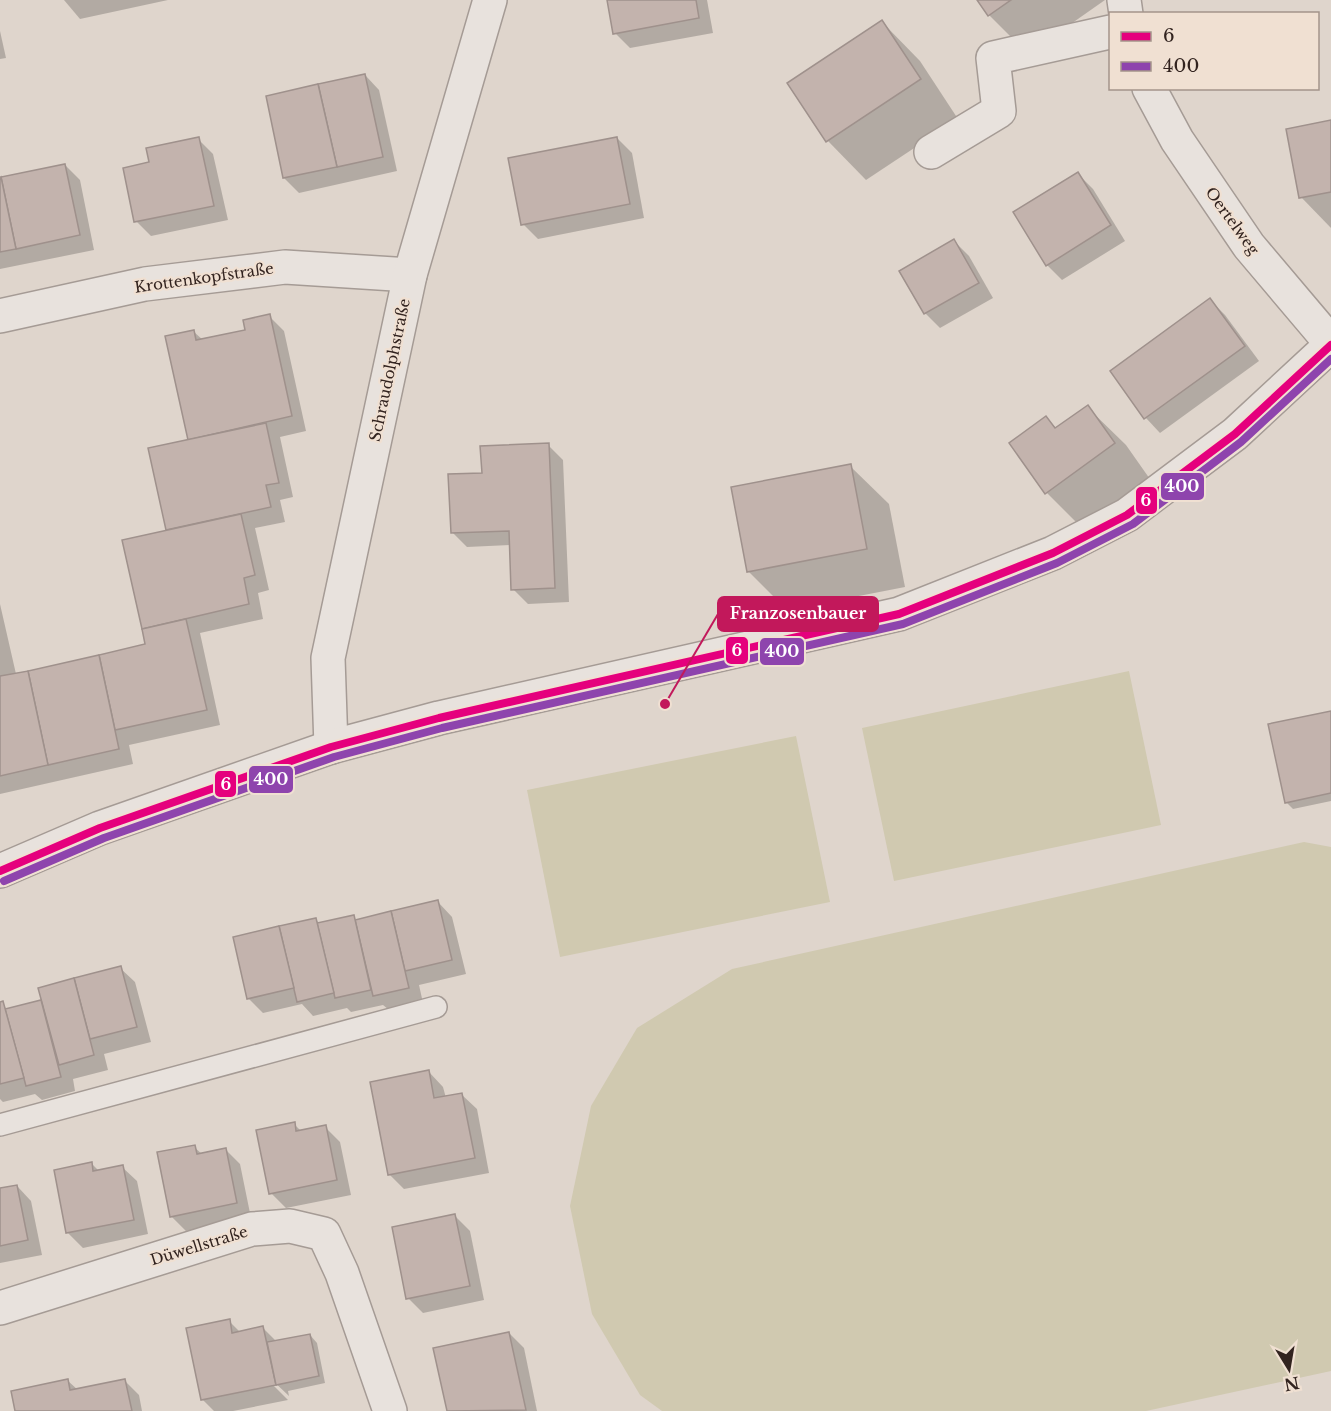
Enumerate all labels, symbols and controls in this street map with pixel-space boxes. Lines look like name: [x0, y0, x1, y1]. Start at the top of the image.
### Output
legend: [1109, 12, 1319, 90]
text: 6: [1163, 25, 1175, 47]
text: 400: [1163, 55, 1199, 77]
street label: Oertelweg: [1201, 183, 1264, 259]
street label: Krottenkopfstraße: [133, 258, 275, 297]
street label: Schraudolphstraße: [365, 297, 414, 443]
line badge: 400: [1160, 472, 1205, 501]
text: 400: [1165, 476, 1199, 496]
line badge: 6: [1135, 486, 1158, 515]
text: 6: [1141, 490, 1152, 510]
callout: Franzosenbauer: [718, 597, 878, 631]
text: Franzosenbauer: [730, 603, 866, 623]
line badge: 6: [725, 636, 749, 665]
line badge: 400: [759, 637, 805, 666]
text: 6: [732, 640, 743, 660]
text: 400: [765, 641, 799, 661]
line badge: 400: [248, 765, 294, 794]
text: 400: [254, 769, 288, 789]
line badge: 6: [214, 770, 237, 798]
text: 6: [221, 774, 232, 794]
street label: Düwellstraße: [148, 1222, 250, 1269]
north arrow: [1259, 1339, 1319, 1399]
text: N: [1283, 1372, 1301, 1395]

